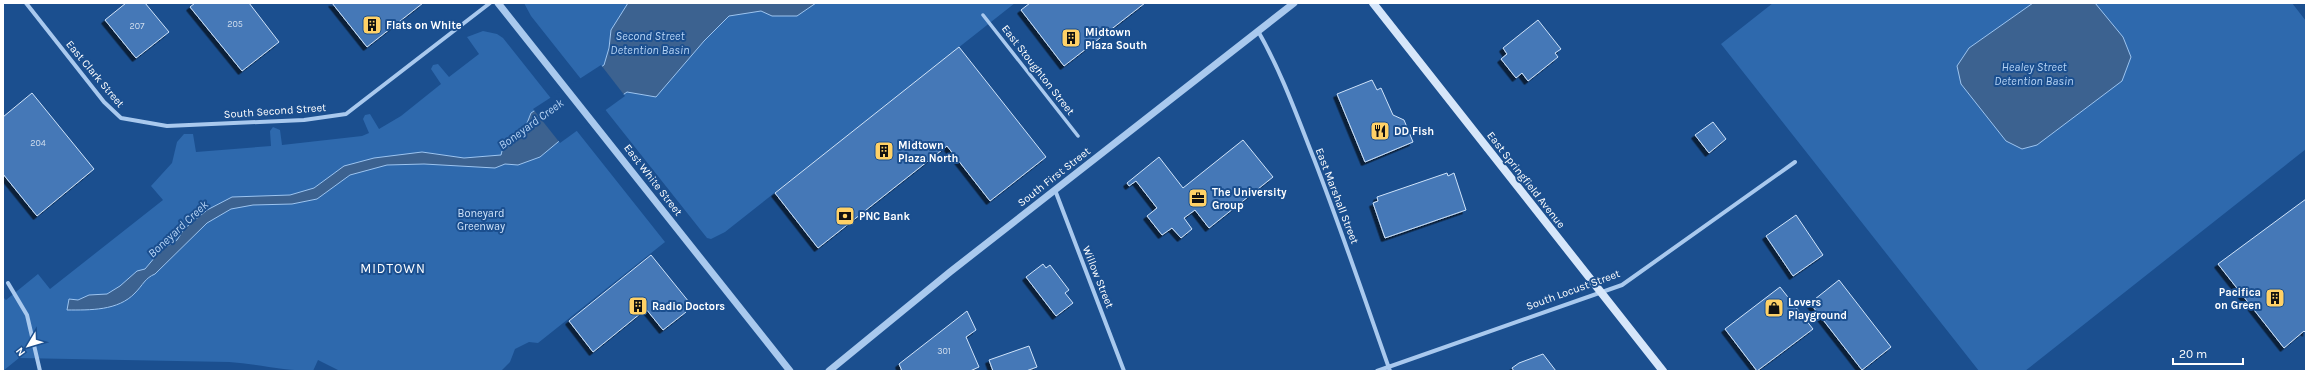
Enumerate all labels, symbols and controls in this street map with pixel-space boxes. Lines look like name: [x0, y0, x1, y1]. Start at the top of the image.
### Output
building icon: Flats on White: [361, 14, 383, 36]
house number: 205: [227, 19, 243, 29]
place label: Flats on White: [386, 19, 462, 32]
house number: 207: [130, 21, 145, 31]
street label: East Stoughton Street: [999, 22, 1077, 118]
place label: Midtown Plaza South: [1085, 26, 1147, 52]
building icon: Midtown Plaza South: [1060, 27, 1082, 49]
water label: Second Street Detention Basin: [610, 29, 690, 57]
street label: East Clark Street: [63, 38, 127, 110]
water label: Healey Street Detention Basin: [1994, 60, 2074, 88]
water label: Boneyard Creek: [496, 95, 567, 152]
street label: South Second Street: [223, 101, 327, 121]
restaurant icon: DD Fish: [1369, 120, 1391, 142]
place label: DD Fish: [1394, 125, 1434, 138]
street label: East Springfield Avenue: [1484, 129, 1568, 231]
house number: 204: [30, 138, 46, 148]
place label: Midtown Plaza North: [898, 139, 958, 165]
building icon: Midtown Plaza North: [873, 140, 895, 162]
street label: East White Street: [621, 142, 685, 218]
street label: South First Street: [1015, 145, 1093, 209]
street label: East Marshall Street: [1313, 146, 1361, 246]
place label: The University Group: [1212, 186, 1287, 212]
office icon: The University Group: [1187, 187, 1209, 209]
water label: Boneyard Creek: [145, 197, 212, 260]
bank icon: PNC Bank: [834, 205, 856, 227]
park label: Boneyard Greenway: [457, 207, 505, 233]
place label: PNC Bank: [859, 210, 910, 223]
street label: Willow Street: [1080, 244, 1116, 310]
district label: MIDTOWN: [360, 261, 426, 276]
street label: South Locust Street: [1524, 267, 1622, 313]
place label: Pacifica on Green: [2215, 286, 2261, 312]
building icon: Pacifica on Green: [2264, 287, 2286, 309]
building icon: Radio Doctors: [627, 295, 649, 317]
place label: Lovers Playground: [1788, 296, 1847, 322]
shop icon: Lovers Playground: [1763, 297, 1785, 319]
place label: Radio Doctors: [652, 300, 725, 313]
north arrow: [8, 326, 48, 366]
scale bar: [2173, 340, 2243, 366]
text: N: [13, 345, 28, 359]
house number: 301: [937, 346, 951, 356]
text: 20 m: [2179, 347, 2207, 361]

